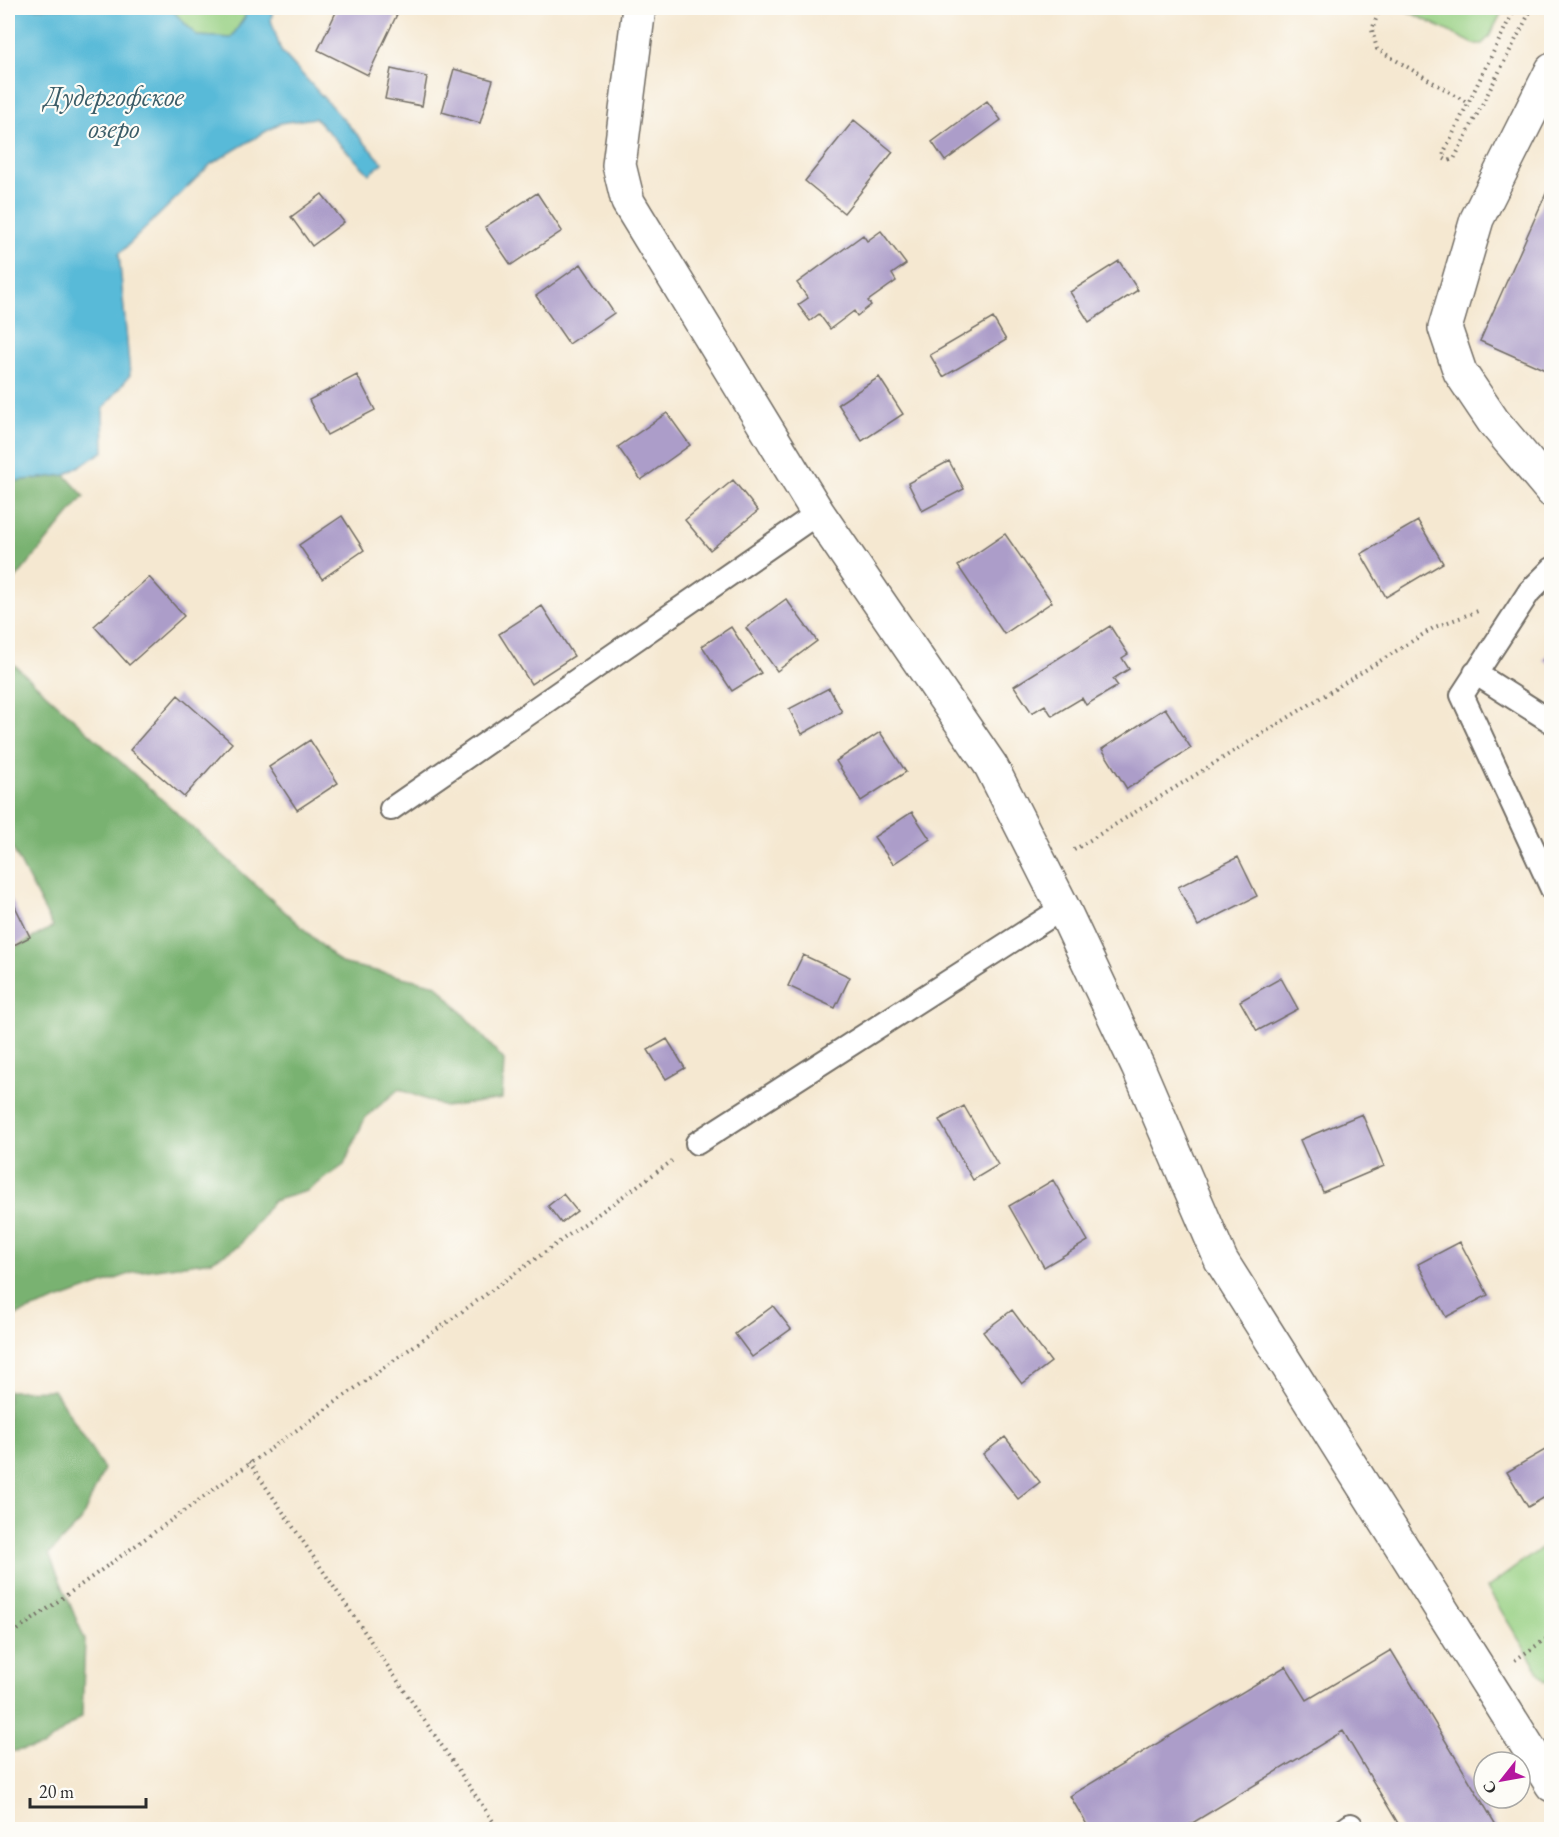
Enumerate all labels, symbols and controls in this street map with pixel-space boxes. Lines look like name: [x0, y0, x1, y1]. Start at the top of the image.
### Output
water label: Дудергофское озеро: [42, 78, 185, 146]
north arrow: [1472, 1750, 1532, 1810]
scale bar: [30, 1771, 146, 1809]
text: С: [1478, 1777, 1501, 1798]
text: 20 m: [39, 1780, 74, 1803]

